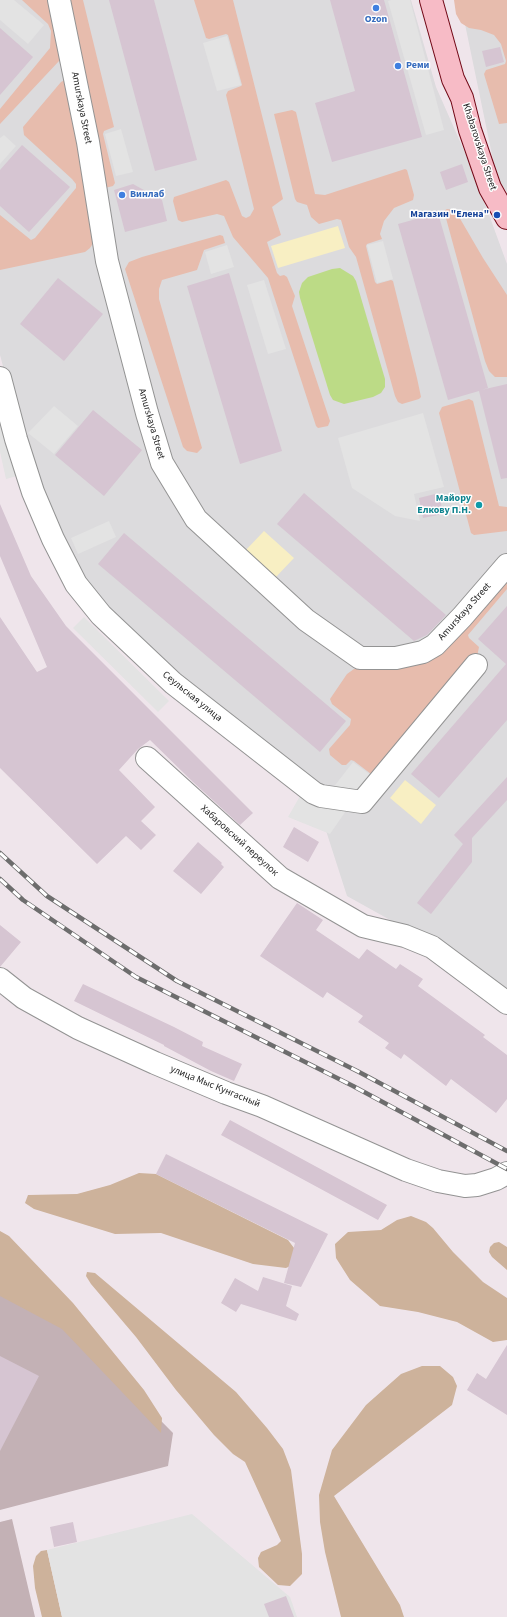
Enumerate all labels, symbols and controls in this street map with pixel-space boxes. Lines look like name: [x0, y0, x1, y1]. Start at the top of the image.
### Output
marker: Ozon: [371, 3, 381, 13]
place label: Ozon: [365, 14, 387, 26]
place label: Реми: [406, 60, 429, 72]
marker: Реми: [393, 61, 403, 71]
street label: Amurskaya Street: [68, 71, 94, 145]
street label: Khabarovskaya Street: [459, 102, 499, 192]
place label: Винлаб: [130, 189, 164, 201]
marker: Винлаб: [117, 190, 127, 200]
place label: Магазин "Елена": [410, 209, 489, 221]
marker: Магазин "Елена": [492, 210, 502, 220]
street label: Amurskaya Street: [135, 387, 167, 461]
place label: Майору Елкову П.Н.: [417, 493, 471, 516]
marker: Майору Елкову П.Н.: [474, 500, 484, 510]
street label: Amurskaya Street: [436, 581, 494, 643]
street label: Сеульская улица: [160, 669, 224, 725]
street label: Хабаровский переулок: [198, 803, 280, 879]
street label: улица Мыс Кунгасный: [168, 1063, 262, 1111]

